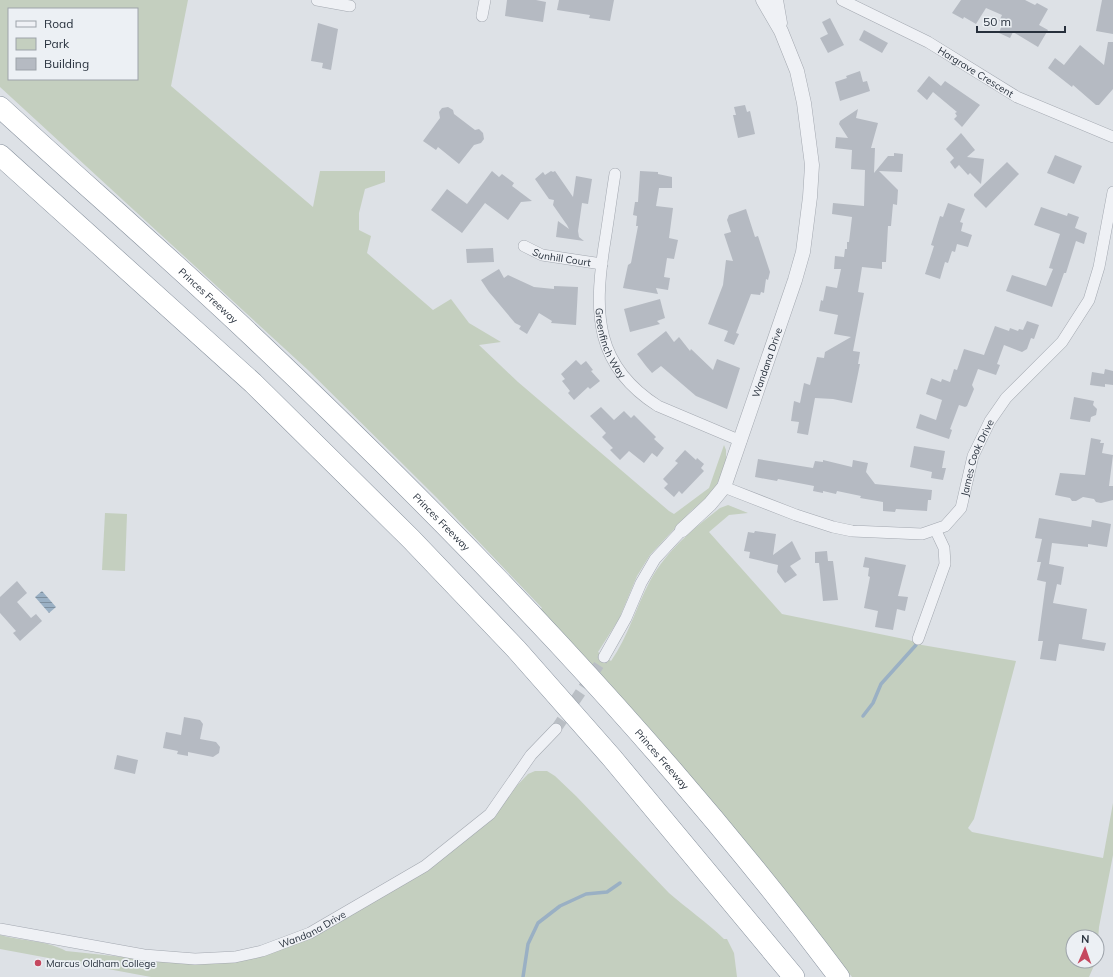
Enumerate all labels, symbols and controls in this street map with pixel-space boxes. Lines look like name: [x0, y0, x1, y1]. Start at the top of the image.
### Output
legend: [8, 8, 138, 80]
scale bar: [977, 8, 1065, 34]
text: 50 m: [983, 14, 1011, 29]
text: Road: [44, 16, 73, 31]
text: Park: [44, 36, 70, 51]
street label: Hargrave Crescent: [936, 43, 1017, 100]
text: Building: [44, 56, 89, 71]
street label: Sunhill Court: [530, 245, 592, 269]
street label: Princes Freeway: [176, 265, 241, 326]
street label: Greenfinch Way: [593, 307, 629, 381]
street label: Wandana Drive: [749, 326, 785, 399]
street label: James Cook Drive: [957, 417, 996, 497]
street label: Princes Freeway: [410, 490, 473, 554]
street label: Princes Freeway: [632, 726, 692, 793]
street label: Wandana Drive: [277, 907, 348, 951]
north arrow: [1065, 929, 1105, 969]
text: N: [1081, 932, 1090, 946]
place label: Marcus Oldham College: [46, 957, 156, 970]
marker: Marcus Oldham College: [33, 958, 43, 968]

